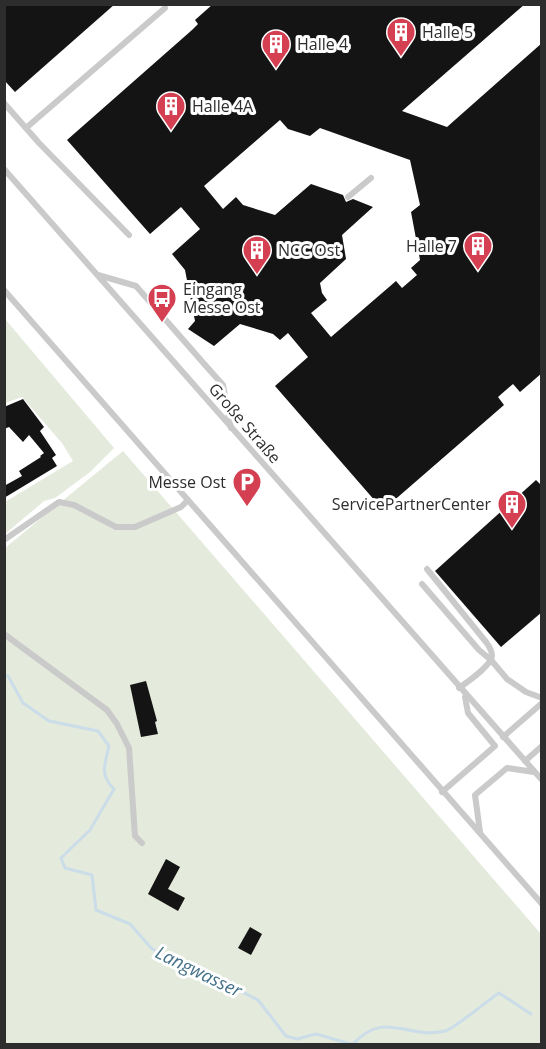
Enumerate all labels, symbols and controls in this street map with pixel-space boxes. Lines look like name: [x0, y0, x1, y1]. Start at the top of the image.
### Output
building icon: Halle 5: [385, 16, 417, 58]
place label: Halle 5: [422, 21, 473, 43]
building icon: Halle 4: [260, 28, 292, 70]
place label: Halle 4: [297, 33, 348, 55]
building icon: Halle 4A: [155, 90, 187, 132]
place label: Halle 4A: [192, 95, 254, 117]
building icon: Halle 7: [462, 230, 494, 272]
building icon: NCC Ost: [241, 234, 273, 276]
place label: Halle 7: [406, 235, 457, 257]
place label: NCC Ost: [278, 239, 340, 261]
place label: Eingang Messe Ost: [183, 278, 261, 318]
bus stop icon: Eingang Messe Ost: [146, 282, 178, 324]
street label: Große Straße: [204, 378, 286, 468]
parking icon: Messe Ost: [231, 466, 263, 508]
place label: Messe Ost: [148, 471, 226, 493]
building icon: ServicePartnerCenter: [496, 488, 528, 530]
place label: ServicePartnerCenter: [332, 493, 491, 515]
water label: Langwasser: [152, 940, 247, 1003]

